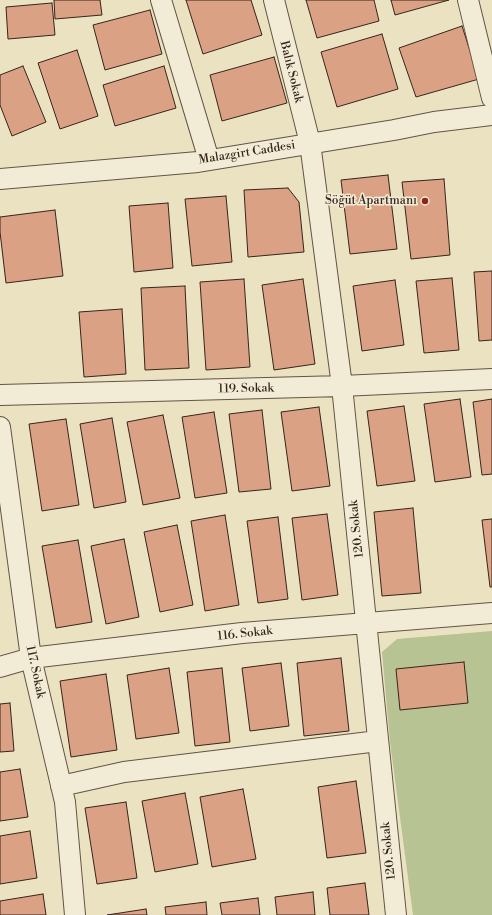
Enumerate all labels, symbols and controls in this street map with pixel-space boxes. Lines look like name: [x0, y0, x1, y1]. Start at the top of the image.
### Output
street label: Balık Sokak: [276, 40, 306, 104]
street label: Malazgirt Caddesi: [198, 138, 296, 168]
place label: Söğüt Apartmanı: [325, 194, 417, 208]
marker: Söğüt Apartmanı: [420, 196, 430, 206]
street label: 119. Sokak: [218, 381, 274, 397]
street label: 120. Sokak: [347, 499, 367, 559]
street label: 116. Sokak: [217, 624, 273, 644]
street label: 117. Sokak: [22, 644, 48, 700]
street label: 120. Sokak: [379, 821, 399, 881]

